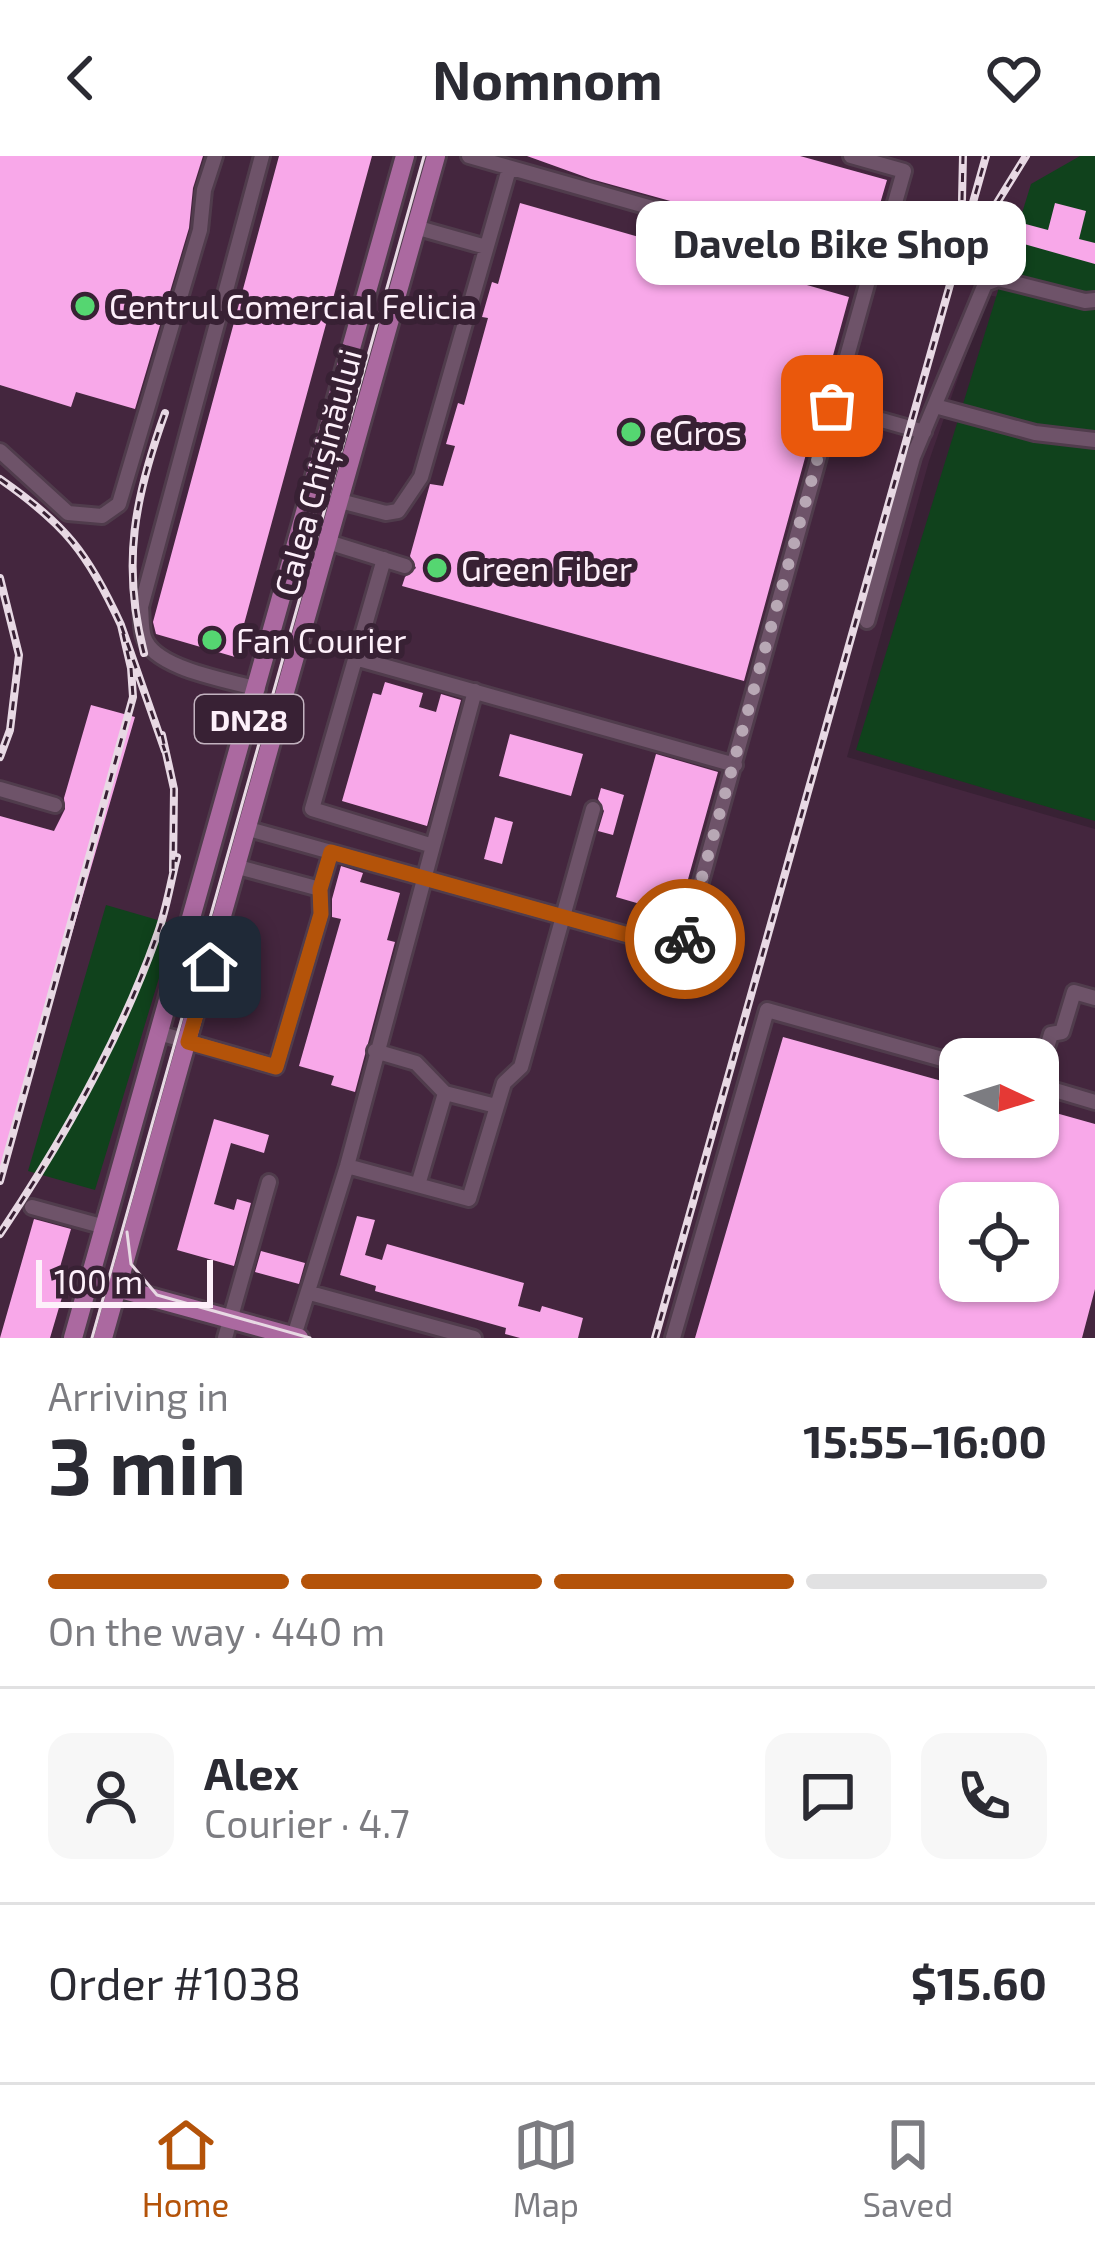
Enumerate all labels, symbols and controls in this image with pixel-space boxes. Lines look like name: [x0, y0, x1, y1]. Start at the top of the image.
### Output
icon: back: [48, 45, 114, 111]
icon: heart: [981, 45, 1047, 111]
text: Nomnom: [432, 46, 663, 111]
callout: Davelo Bike Shop: [637, 202, 1027, 286]
text: Davelo Bike Shop: [673, 219, 989, 266]
place label: Centrul Comercial Felicia: [109, 286, 477, 326]
marker: Centrul Comercial Felicia: [72, 293, 98, 319]
street label: Calea Chișinăului: [265, 344, 371, 600]
pin: [781, 355, 883, 457]
icon: bag: [799, 373, 865, 439]
place label: eGros: [655, 412, 742, 452]
marker: eGros: [618, 419, 644, 445]
place label: Green Fiber: [461, 548, 632, 588]
marker: Green Fiber: [424, 555, 450, 581]
place label: Fan Courier: [236, 620, 406, 660]
marker: Fan Courier: [199, 627, 225, 653]
road number: DN28: [195, 695, 303, 743]
courier: [625, 879, 745, 999]
icon: bike: [652, 906, 718, 972]
pin: [159, 916, 261, 1018]
icon: home: [177, 934, 243, 1000]
north arrow: [939, 1038, 1059, 1158]
map controls: [939, 1038, 1059, 1302]
button: locate: [939, 1182, 1059, 1302]
scale bar: [36, 1254, 213, 1307]
text: 100 m: [54, 1261, 143, 1301]
text: Arriving in: [48, 1372, 229, 1419]
text: 15:55–16:00: [803, 1413, 1047, 1467]
text: 3 min: [48, 1417, 246, 1511]
text: On the way · 440 m: [48, 1607, 385, 1654]
button: person: [48, 1733, 174, 1859]
button: chat: [765, 1733, 891, 1859]
button: phone: [921, 1733, 1047, 1859]
text: Alex: [204, 1745, 299, 1799]
text: Courier · 4.7: [204, 1799, 410, 1846]
text: Order #1038: [48, 1955, 301, 2009]
text: $15.60: [911, 1955, 1047, 2009]
tab: Home: [142, 2112, 229, 2224]
tab: Map: [513, 2112, 579, 2224]
tab: Saved: [863, 2112, 953, 2224]

